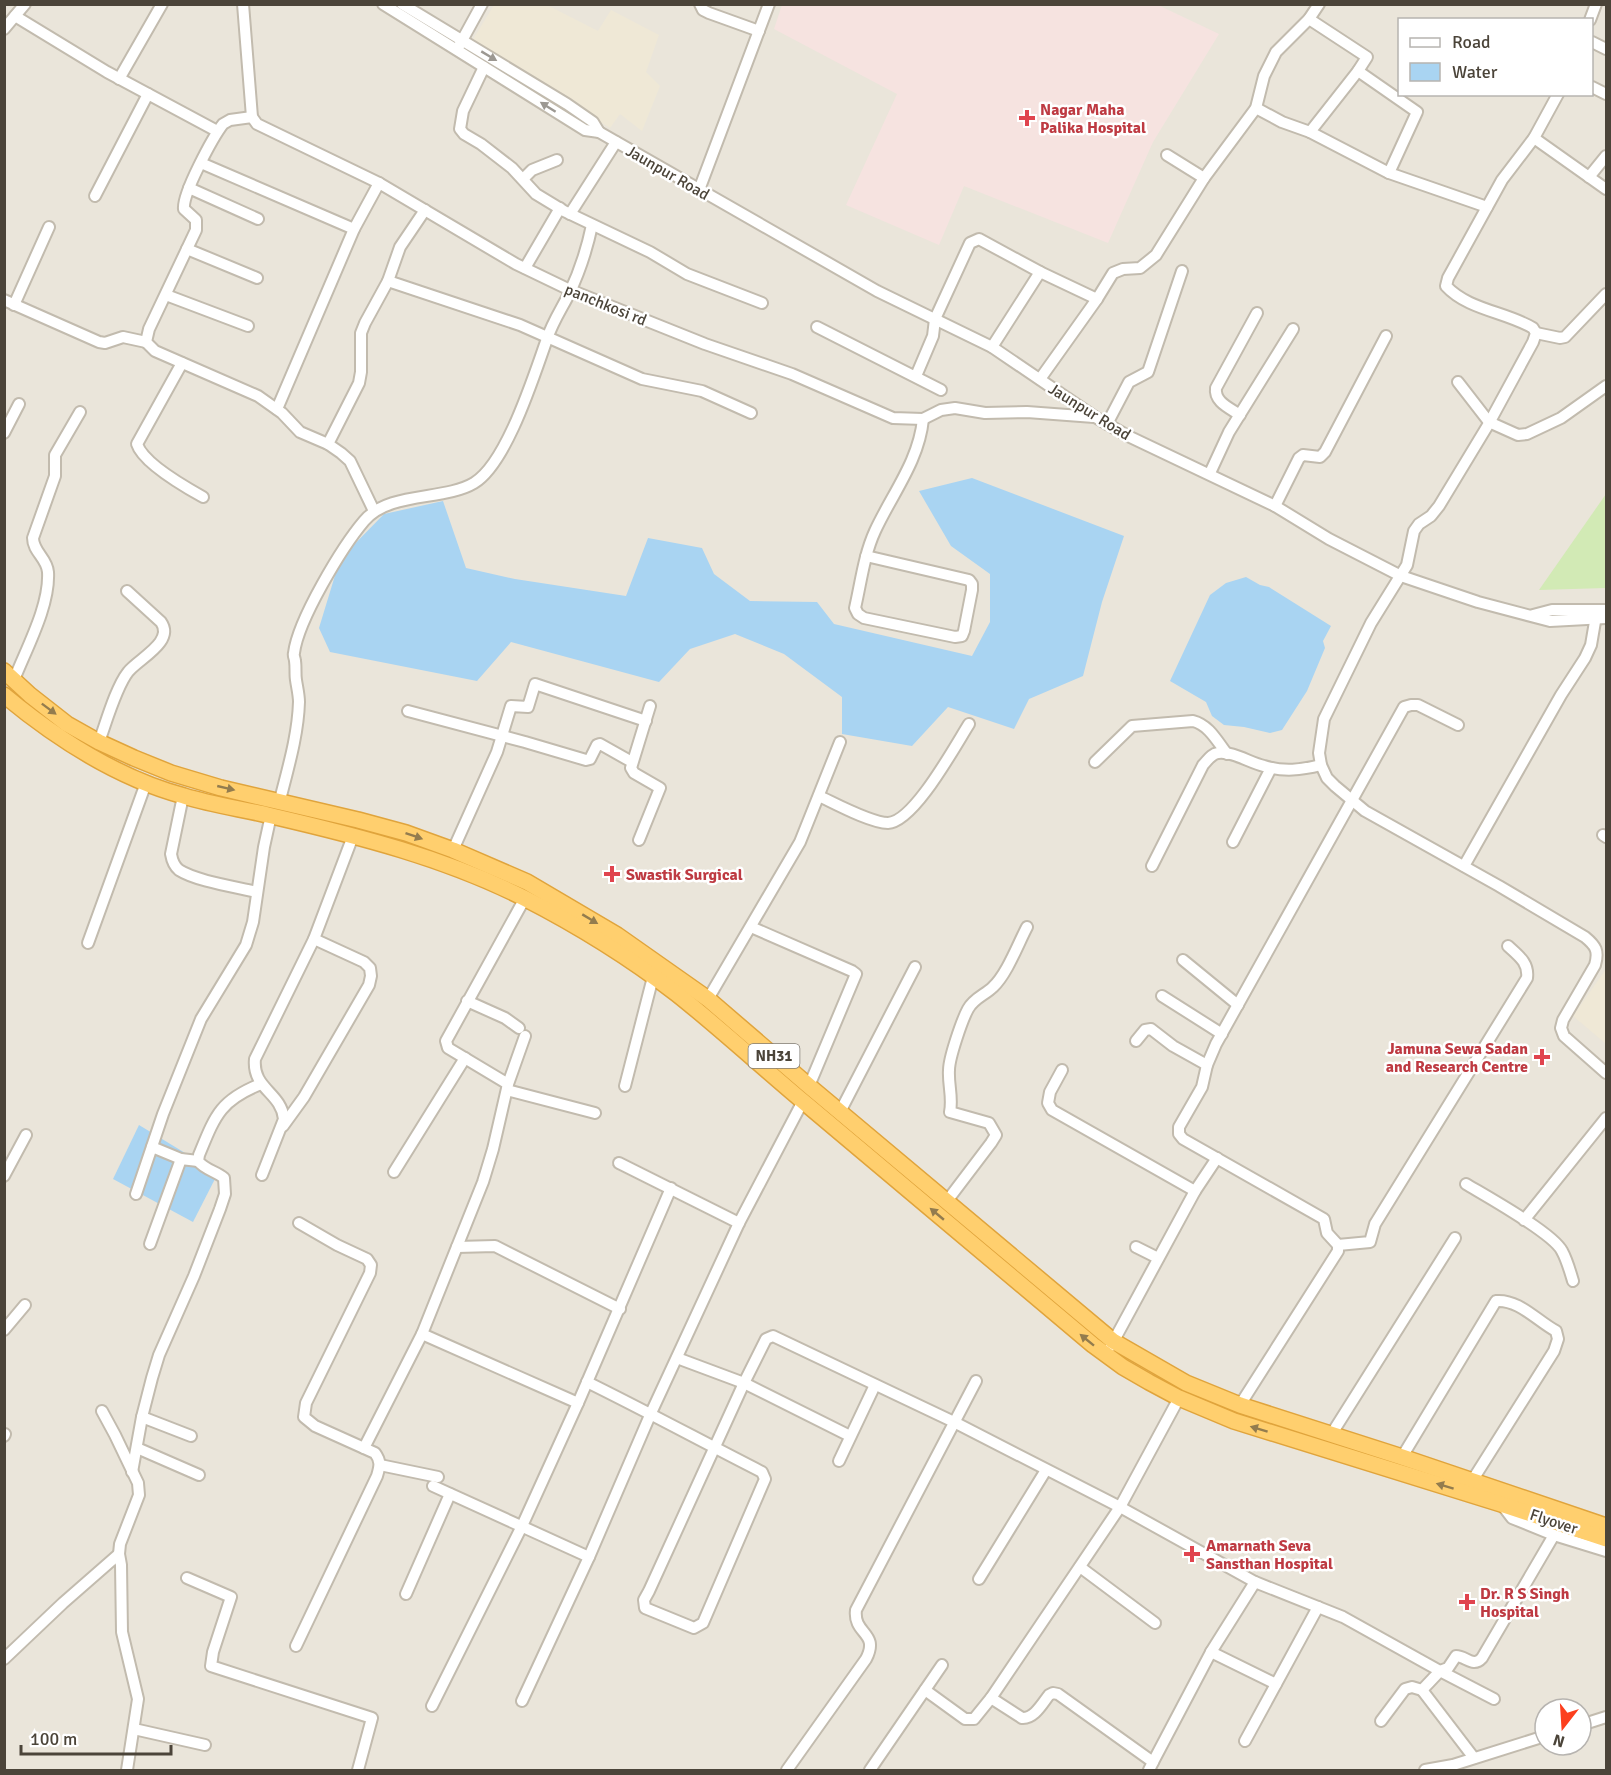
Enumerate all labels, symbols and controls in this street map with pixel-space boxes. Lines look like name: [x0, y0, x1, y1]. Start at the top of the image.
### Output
legend: [1398, 18, 1593, 96]
text: Road: [1452, 31, 1491, 53]
one-way arrow: [481, 51, 497, 62]
text: Water: [1452, 61, 1498, 83]
place label: Nagar Maha Palika Hospital: [1040, 100, 1146, 138]
one-way arrow: [540, 101, 556, 112]
marker: Nagar Maha Palika Hospital: [1018, 109, 1036, 127]
street label: Jaunpur Road: [622, 141, 713, 205]
street label: panchkosi rd: [562, 279, 650, 330]
street label: Jaunpur Road: [1045, 379, 1134, 445]
one-way arrow: [41, 703, 56, 715]
one-way arrow: [216, 784, 235, 794]
one-way arrow: [405, 832, 423, 842]
marker: Swastik Surgical: [603, 865, 621, 883]
place label: Swastik Surgical: [626, 865, 743, 885]
one-way arrow: [582, 914, 598, 925]
place label: Jamuna Sewa Sadan and Research Centre: [1386, 1039, 1528, 1077]
road number: NH31: [748, 1044, 800, 1068]
marker: Jamuna Sewa Sadan and Research Centre: [1533, 1048, 1551, 1066]
one-way arrow: [930, 1209, 945, 1221]
one-way arrow: [1079, 1333, 1095, 1346]
one-way arrow: [1250, 1424, 1268, 1433]
one-way arrow: [1436, 1481, 1454, 1491]
street label: Flyover: [1527, 1505, 1580, 1539]
place label: Amarnath Seva Sansthan Hospital: [1206, 1536, 1333, 1574]
marker: Amarnath Seva Sansthan Hospital: [1183, 1545, 1201, 1563]
place label: Dr. R S Singh Hospital: [1480, 1584, 1570, 1622]
marker: Dr. R S Singh Hospital: [1458, 1593, 1476, 1611]
north arrow: [1533, 1697, 1593, 1757]
scale bar: [21, 1718, 171, 1756]
text: 100 m: [30, 1728, 77, 1750]
text: N: [1551, 1729, 1567, 1752]

